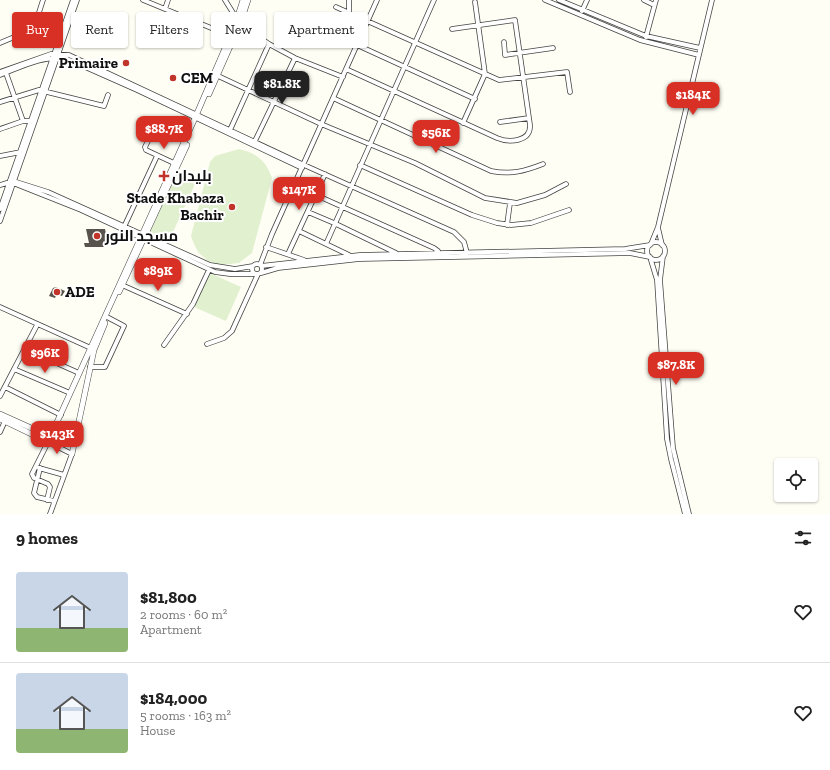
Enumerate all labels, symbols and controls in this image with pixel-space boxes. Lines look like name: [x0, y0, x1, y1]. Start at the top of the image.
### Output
chip: Buy: [12, 12, 63, 48]
chip: Rent: [71, 12, 128, 48]
chip: Filters: [136, 12, 203, 48]
chip: New: [211, 12, 266, 48]
chip: Apartment: [274, 12, 368, 48]
place label: Primaire: [59, 54, 118, 72]
marker: Primaire: [121, 58, 131, 68]
place label: CEM: [181, 69, 214, 87]
pin: $81.8K: [249, 71, 315, 105]
marker: CEM: [168, 73, 178, 83]
text: $81.8K: [263, 76, 301, 91]
pin: $184K: [665, 82, 721, 116]
text: $184K: [676, 87, 710, 102]
pin: $88.7K: [131, 116, 197, 150]
pin: $56K: [412, 120, 460, 154]
text: $88.7K: [145, 121, 183, 136]
text: $56K: [422, 125, 450, 140]
place label: بليدان: [172, 167, 212, 185]
marker: بليدان: [159, 171, 169, 181]
pin: $147K: [271, 177, 327, 211]
text: $147K: [282, 182, 316, 197]
place label: Stade Khabaza Bachir: [126, 189, 224, 224]
marker: Stade Khabaza Bachir: [227, 202, 237, 212]
place label: مسجد النور: [104, 227, 178, 245]
marker: مسجد النور: [92, 231, 102, 241]
pin: $89K: [134, 258, 182, 292]
text: $89K: [143, 263, 173, 278]
place label: ADE: [65, 283, 95, 301]
marker: ADE: [52, 287, 62, 297]
pin: $96K: [21, 340, 69, 374]
text: $96K: [30, 345, 60, 360]
pin: $87.8K: [643, 352, 709, 386]
text: $87.8K: [657, 357, 695, 372]
pin: $143K: [29, 421, 85, 455]
text: $143K: [40, 426, 74, 441]
map controls: [774, 458, 818, 502]
button: locate: [774, 458, 818, 502]
icon: filters: [792, 527, 814, 549]
text: 9 homes: [16, 528, 78, 548]
text: $81,800: [140, 587, 197, 607]
icon: home: [48, 588, 96, 636]
icon: heart: [792, 601, 814, 623]
text: 2 rooms · 60 m²: [140, 607, 227, 622]
text: Apartment: [140, 622, 202, 637]
text: $184,000: [140, 688, 207, 708]
icon: home: [48, 689, 96, 737]
icon: heart: [792, 702, 814, 724]
text: 5 rooms · 163 m²: [140, 708, 231, 723]
text: House: [140, 723, 175, 738]

